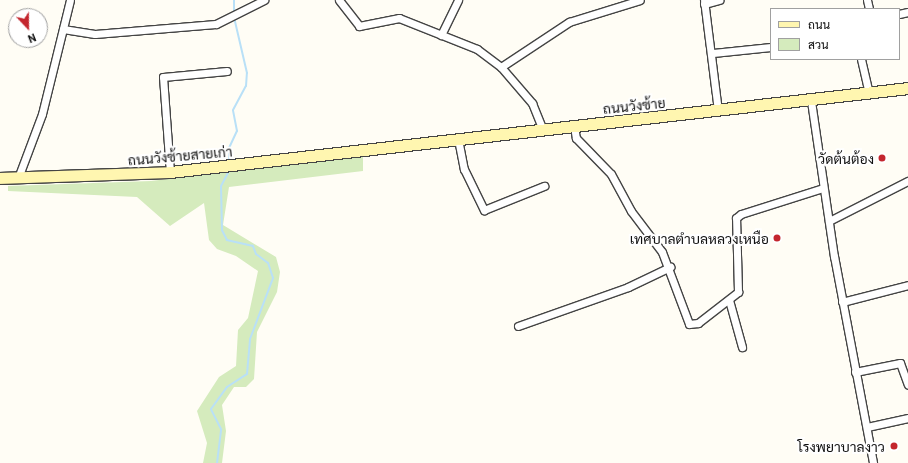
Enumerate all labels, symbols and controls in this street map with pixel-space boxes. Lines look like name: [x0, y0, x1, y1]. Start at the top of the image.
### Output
north arrow: [8, 8, 48, 48]
legend: [770, 8, 900, 60]
text: ถนน: [808, 16, 830, 32]
text: N: [26, 30, 39, 47]
text: สวน: [808, 36, 829, 52]
street label: ถนนวังซ้าย: [602, 93, 666, 117]
street label: ถนนวังซ้ายสายเก่า: [127, 142, 233, 168]
place label: วัดต้นต้อง: [818, 150, 874, 166]
marker: วัดต้นต้อง: [877, 153, 887, 163]
place label: เทศบาลตำบลหลวงเหนือ: [630, 230, 769, 246]
marker: เทศบาลตำบลหลวงเหนือ: [772, 233, 782, 243]
place label: โรงพยาบาลงาว: [797, 438, 885, 454]
marker: โรงพยาบาลงาว: [888, 440, 900, 452]

